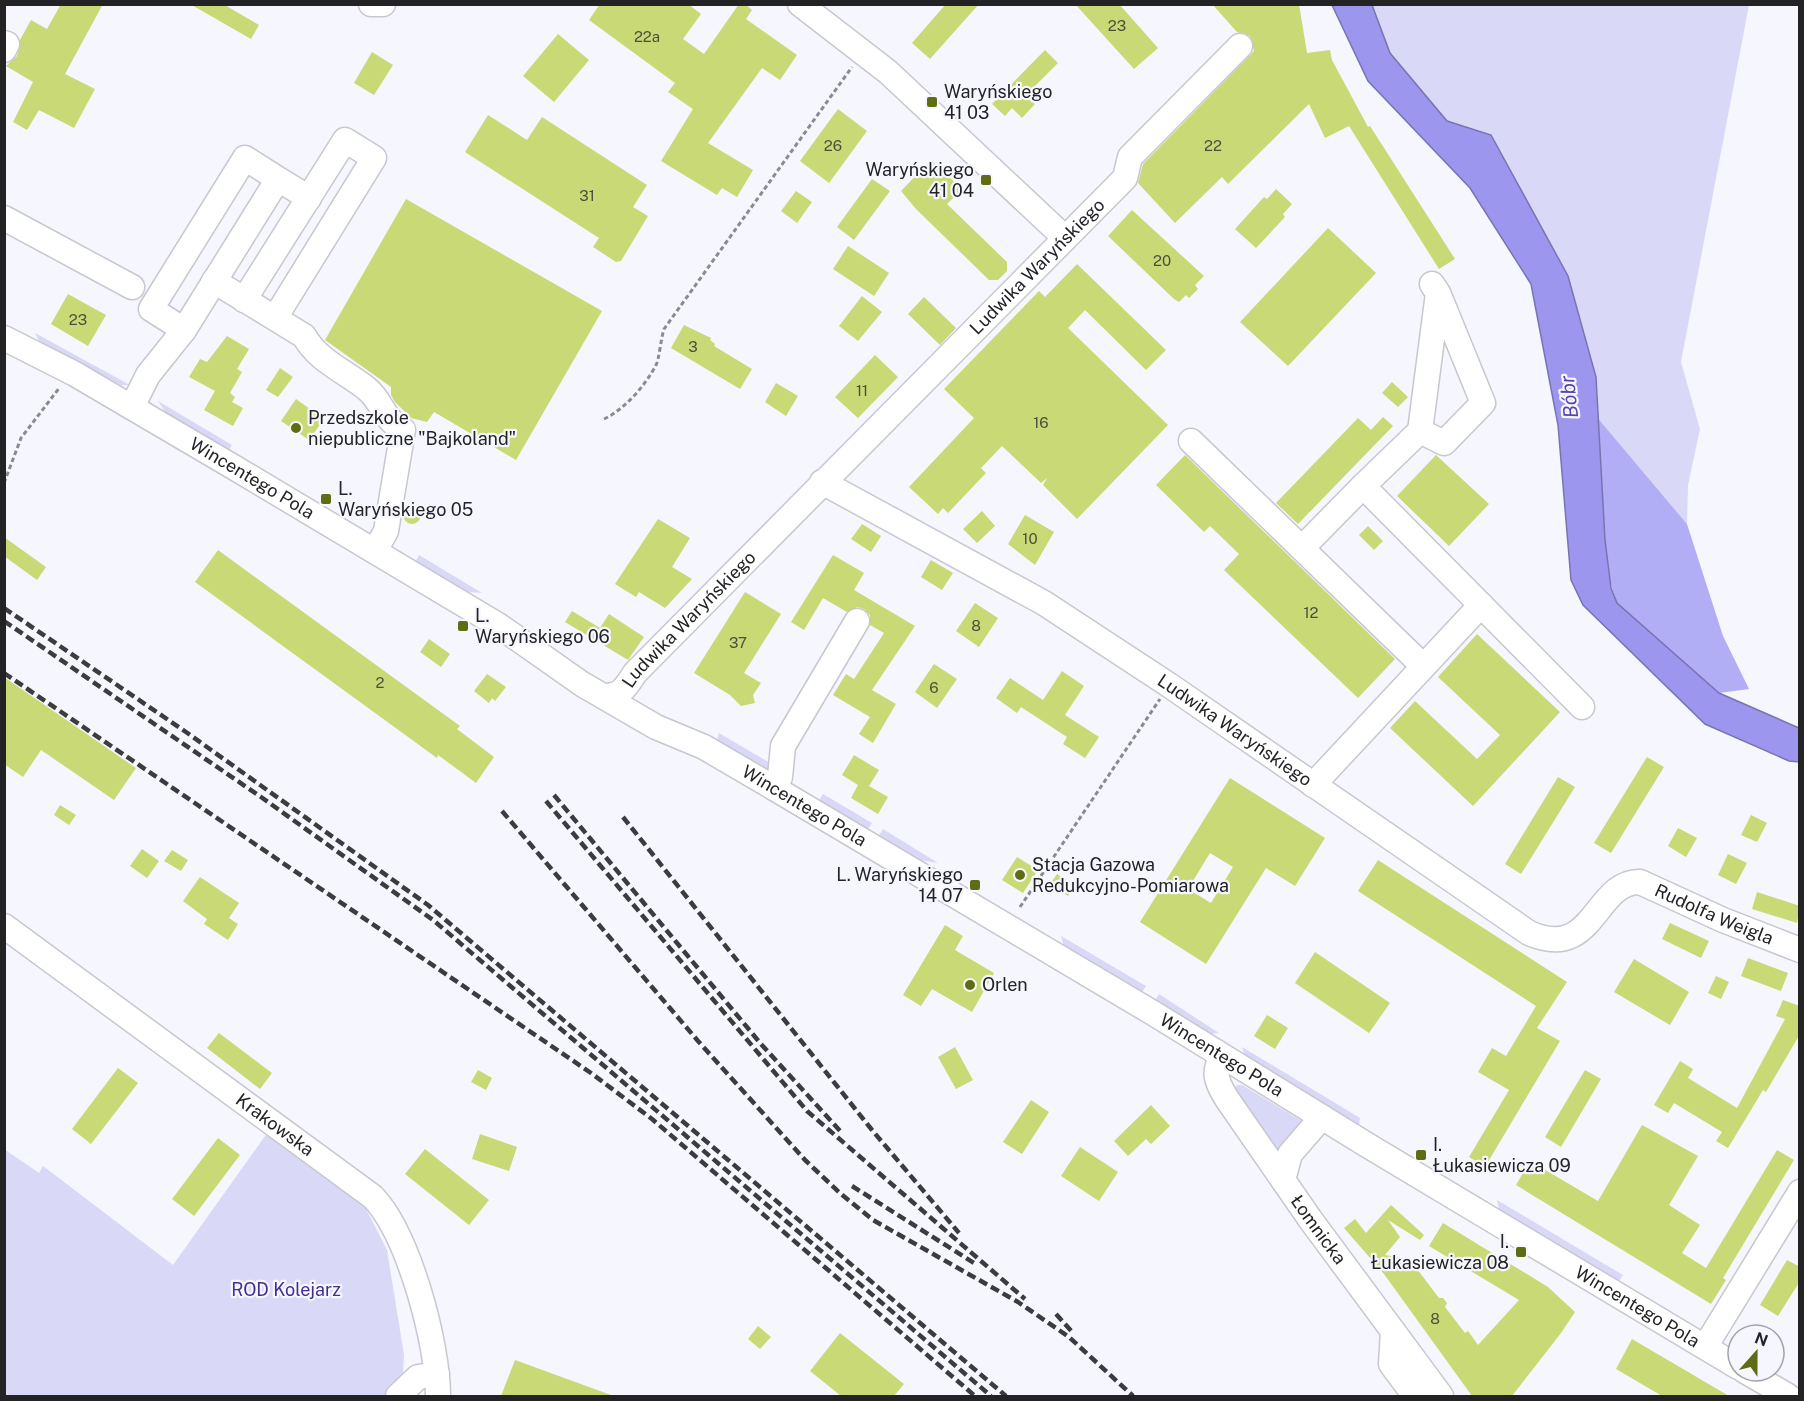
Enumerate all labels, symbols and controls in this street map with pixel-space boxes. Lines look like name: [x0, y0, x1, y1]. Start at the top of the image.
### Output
house number: 23: [1108, 17, 1126, 34]
house number: 22a: [634, 28, 660, 45]
place label: Waryńskiego 41 03: [944, 81, 1052, 123]
marker: Waryńskiego 41 03: [925, 95, 939, 109]
house number: 26: [824, 137, 842, 154]
house number: 22: [1204, 137, 1222, 154]
place label: Waryńskiego 41 04: [866, 159, 974, 201]
marker: Waryńskiego 41 04: [979, 173, 993, 187]
house number: 31: [579, 187, 595, 204]
street label: Ludwika Waryńskiego: [965, 194, 1109, 338]
house number: 20: [1153, 252, 1171, 269]
house number: 23: [69, 311, 87, 328]
house number: 3: [688, 338, 698, 355]
water label: Bóbr: [1555, 374, 1583, 420]
house number: 11: [856, 382, 868, 399]
place label: Przedszkole niepubliczne "Bajkoland": [308, 407, 516, 449]
house number: 16: [1033, 414, 1049, 431]
marker: Przedszkole niepubliczne "Bajkoland": [289, 421, 303, 435]
street label: Wincentego Pola: [186, 433, 318, 523]
place label: L. Waryńskiego 05: [338, 478, 473, 520]
marker: L. Waryńskiego 05: [319, 492, 333, 506]
house number: 10: [1022, 530, 1038, 547]
street label: Ludwika Waryńskiego: [617, 546, 760, 692]
house number: 12: [1303, 604, 1319, 621]
place label: L. Waryńskiego 06: [475, 605, 610, 647]
house number: 8: [971, 617, 981, 634]
marker: L. Waryńskiego 06: [456, 619, 470, 633]
house number: 37: [729, 634, 747, 651]
street label: Ludwika Waryńskiego: [1154, 669, 1316, 790]
house number: 2: [376, 674, 385, 691]
house number: 6: [929, 679, 939, 696]
street label: Wincentego Pola: [738, 761, 871, 851]
place label: Stacja Gazowa Redukcyjno-Pomiarowa: [1032, 854, 1229, 896]
place label: L. Waryńskiego 14 07: [836, 864, 963, 906]
marker: Stacja Gazowa Redukcyjno-Pomiarowa: [1013, 868, 1027, 882]
marker: L. Waryńskiego 14 07: [968, 878, 982, 892]
street label: Rudolfa Weigla: [1652, 879, 1777, 949]
place label: Orlen: [982, 974, 1028, 995]
marker: Orlen: [963, 978, 977, 992]
street label: Wincentego Pola: [1156, 1009, 1287, 1101]
street label: Krakowska: [232, 1089, 318, 1160]
place label: I. Łukasiewicza 09: [1433, 1134, 1571, 1176]
marker: I. Łukasiewicza 09: [1414, 1148, 1428, 1162]
street label: Łomnicka: [1287, 1191, 1351, 1268]
place label: I. Łukasiewicza 08: [1371, 1231, 1509, 1273]
marker: I. Łukasiewicza 08: [1514, 1245, 1528, 1259]
street label: Wincentego Pola: [1572, 1261, 1704, 1352]
park label: ROD Kolejarz: [231, 1279, 341, 1300]
house number: 8: [1430, 1310, 1440, 1327]
north arrow: [1726, 1323, 1786, 1383]
text: N: [1752, 1328, 1770, 1351]

